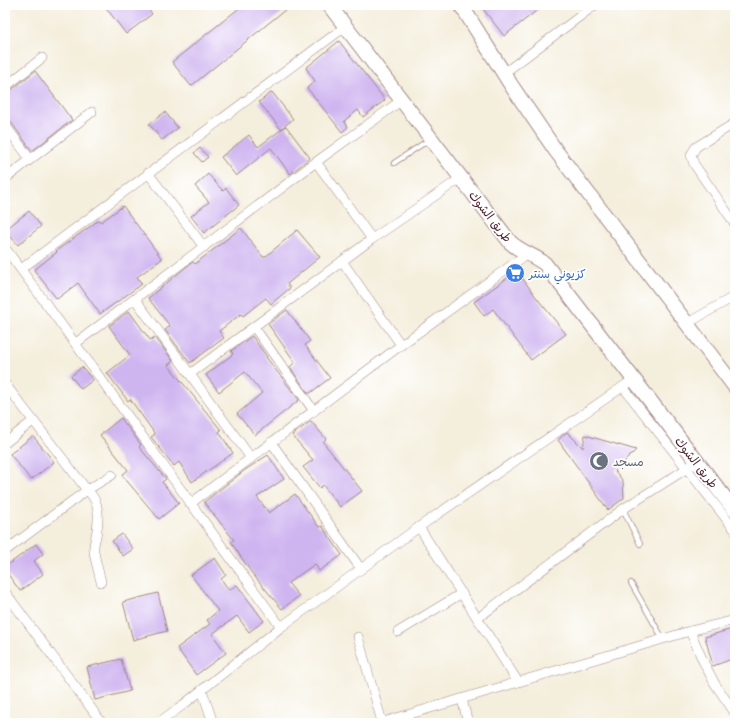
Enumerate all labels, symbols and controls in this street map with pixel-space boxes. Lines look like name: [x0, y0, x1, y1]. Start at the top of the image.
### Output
street label: طريق الشوك: [465, 186, 517, 246]
supermarket icon: كزيوني سنتر: [504, 262, 526, 284]
place label: كزيوني سنتر: [528, 264, 586, 285]
street label: طريق الشوك: [671, 432, 723, 492]
mosque icon: مسجد: [588, 450, 610, 472]
place label: مسجد: [613, 452, 644, 470]

